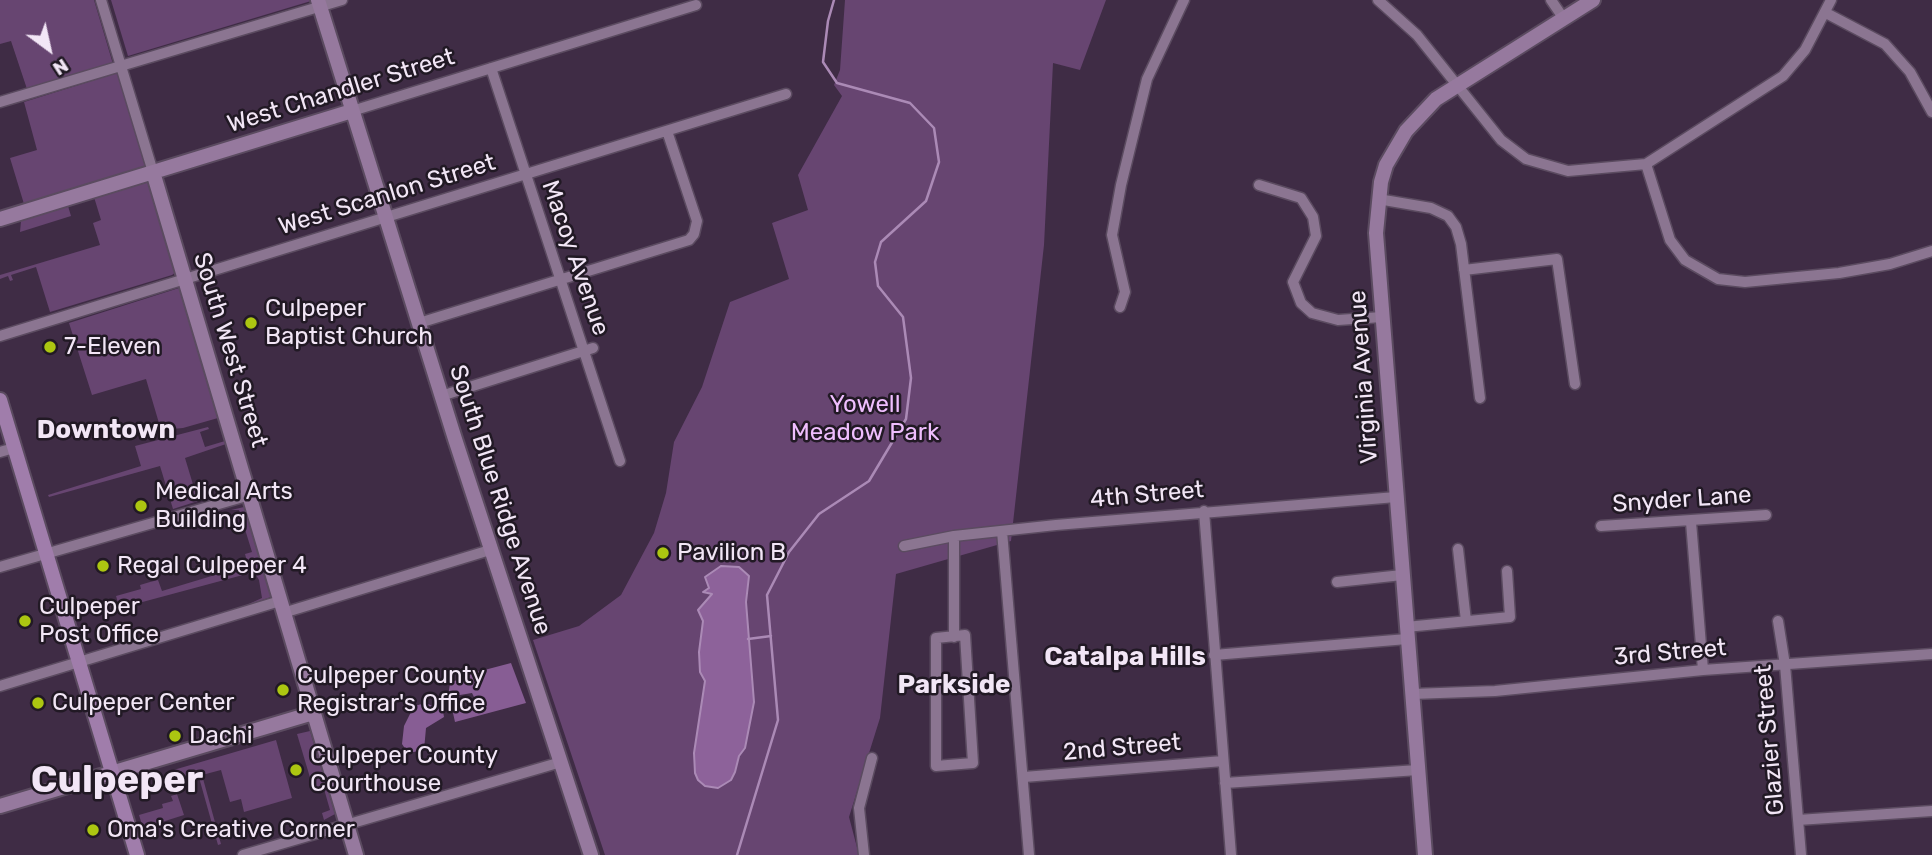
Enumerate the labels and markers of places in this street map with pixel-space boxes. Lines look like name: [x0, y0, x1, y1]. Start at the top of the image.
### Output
place label: Culpeper Baptist Church: [265, 295, 433, 351]
marker: Culpeper Baptist Church: [243, 315, 259, 331]
place label: 7-Eleven: [64, 333, 161, 361]
marker: 7-Eleven: [42, 339, 58, 355]
place label: Medical Arts Building: [155, 478, 293, 534]
marker: Medical Arts Building: [133, 498, 149, 514]
place label: Pavilion B: [677, 539, 786, 567]
marker: Pavilion B: [655, 545, 671, 561]
place label: Regal Culpeper 4: [117, 552, 307, 580]
marker: Regal Culpeper 4: [95, 558, 111, 574]
place label: Culpeper Post Office: [39, 593, 159, 649]
marker: Culpeper Post Office: [17, 613, 33, 629]
place label: Culpeper County Registrar's Office: [297, 662, 485, 718]
marker: Culpeper County Registrar's Office: [275, 682, 291, 698]
place label: Culpeper Center: [52, 689, 234, 717]
marker: Culpeper Center: [30, 695, 46, 711]
place label: Dachi: [189, 722, 252, 750]
marker: Dachi: [167, 728, 183, 744]
place label: Culpeper County Courthouse: [310, 742, 498, 798]
marker: Culpeper County Courthouse: [288, 762, 304, 778]
place label: Oma's Creative Corner: [107, 816, 355, 844]
marker: Oma's Creative Corner: [85, 822, 101, 838]

